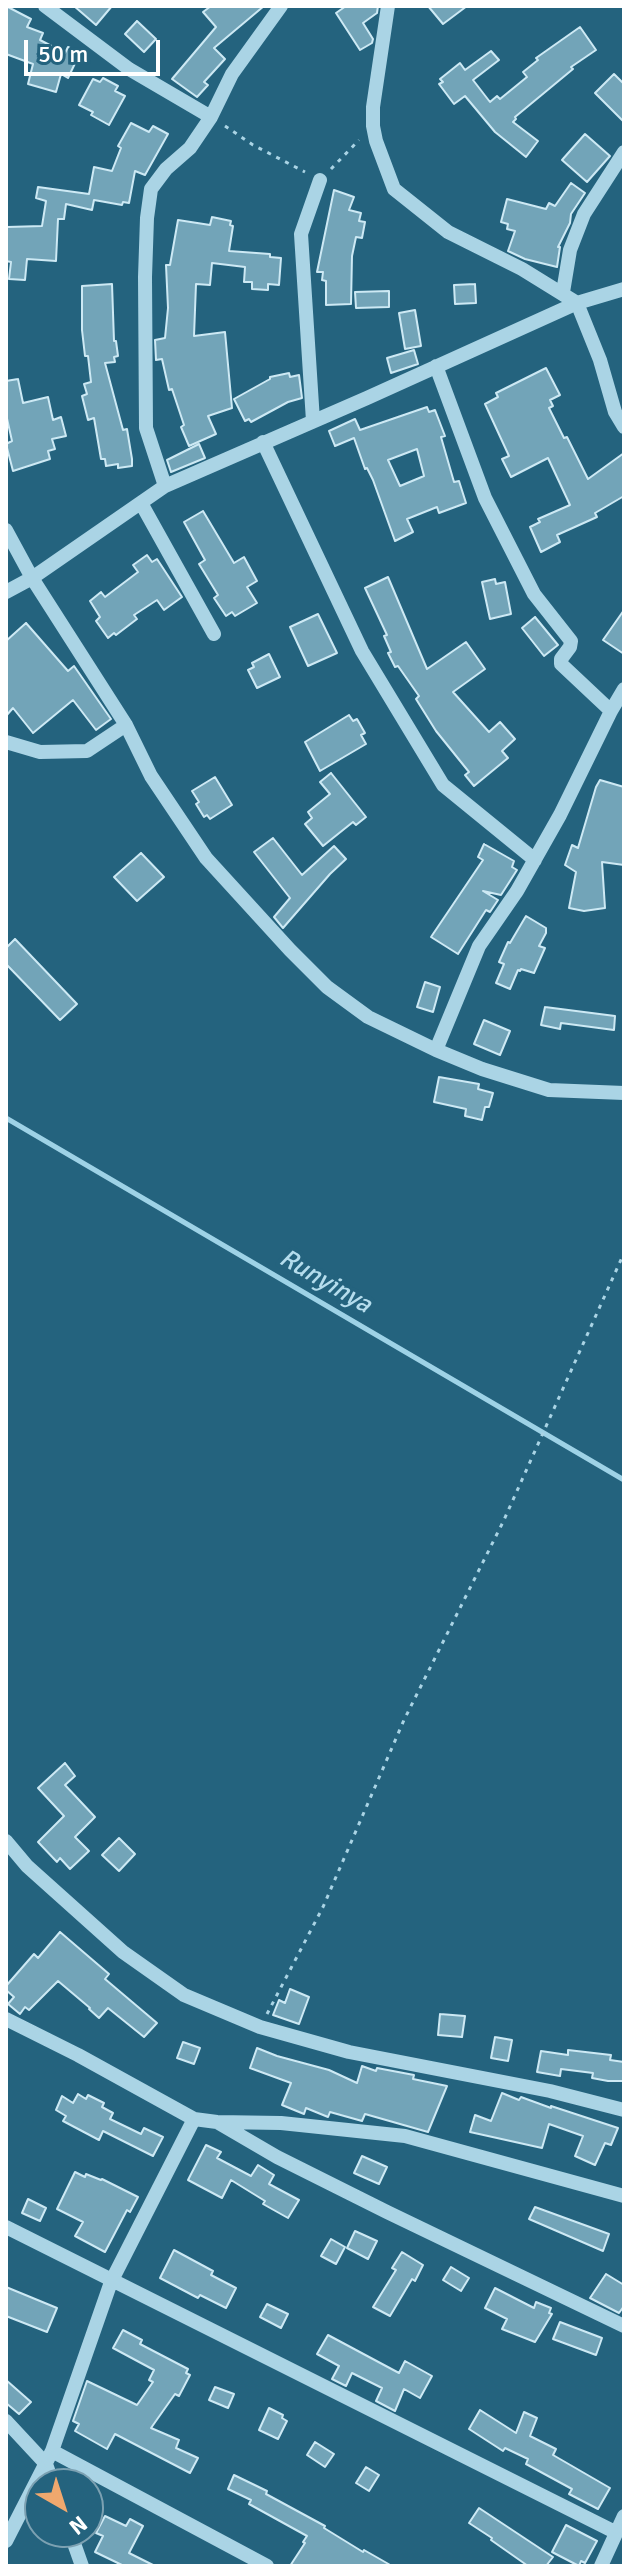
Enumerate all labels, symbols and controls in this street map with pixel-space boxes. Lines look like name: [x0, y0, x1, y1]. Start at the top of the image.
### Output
scale bar: [28, 24, 164, 74]
text: 50 m: [38, 39, 88, 69]
water label: Runyinya: [273, 1243, 377, 1321]
north arrow: [24, 2468, 104, 2548]
text: N: [64, 2510, 93, 2541]

